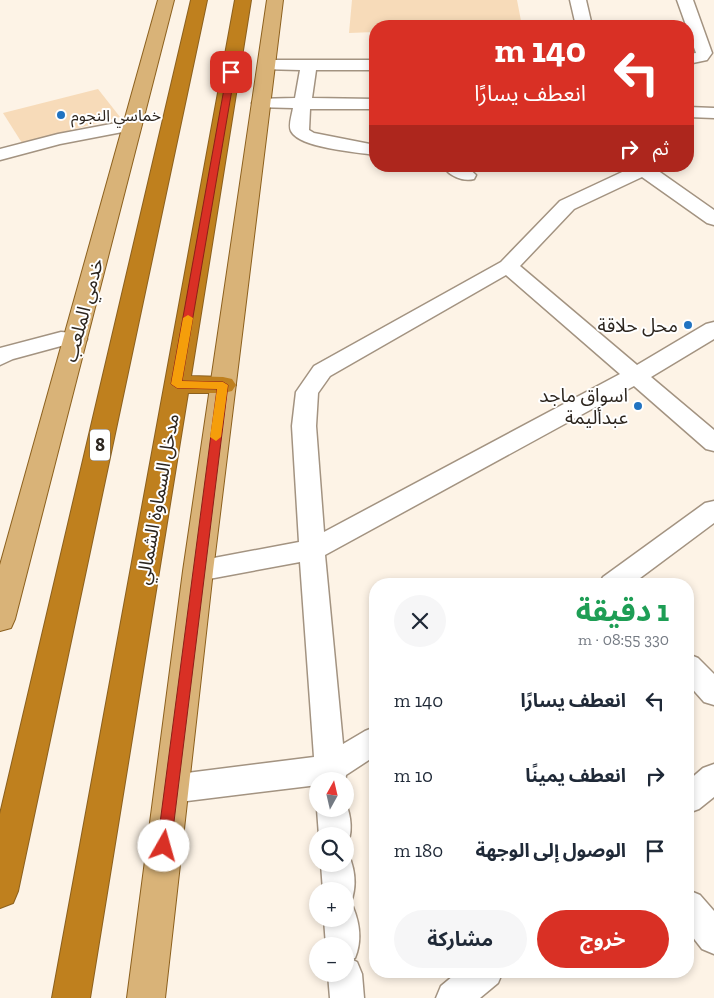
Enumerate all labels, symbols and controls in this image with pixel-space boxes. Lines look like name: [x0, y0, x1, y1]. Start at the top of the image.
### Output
text: 140 m: [495, 29, 586, 71]
icon: left: [604, 40, 669, 105]
pin: [210, 51, 252, 93]
icon: arrive: [217, 58, 245, 86]
text: انعطف يسارًا: [474, 80, 586, 107]
place label: خماسي النجوم: [71, 106, 161, 128]
marker: خماسي النجوم: [55, 109, 67, 121]
icon: right: [615, 135, 643, 163]
text: ثم: [653, 137, 669, 160]
street label: خدمي الملعب: [59, 256, 112, 365]
place label: محل حلاقة: [597, 314, 678, 337]
marker: محل حلاقة: [682, 319, 694, 331]
place label: اسواق ماجد عبدأليمة: [539, 384, 628, 429]
marker: اسواق ماجد عبدأليمة: [632, 400, 644, 412]
street label: مدخل السماوة الشمالي: [131, 412, 187, 587]
road number: 8: [90, 430, 110, 460]
text: 1 دقيقة: [576, 593, 669, 629]
button: close: [394, 595, 446, 647]
text: 330 m · 08:55: [578, 630, 669, 649]
icon: left: [641, 687, 669, 715]
text: 140 m: [394, 689, 443, 712]
text: انعطف يسارًا: [520, 689, 626, 712]
icon: right: [641, 762, 669, 790]
text: 10 m: [394, 764, 433, 787]
text: انعطف يمينًا: [525, 764, 626, 787]
north arrow: [309, 772, 354, 818]
map controls: [309, 772, 354, 982]
position arrow: [137, 819, 189, 871]
button: search: [309, 827, 354, 872]
icon: arrive: [641, 837, 669, 865]
text: 180 m: [394, 839, 443, 862]
text: الوصول إلى الوجهة: [475, 839, 626, 862]
button: +: [309, 882, 354, 927]
button: مشاركة: [394, 910, 527, 968]
button: خروج: [537, 910, 669, 968]
button: −: [309, 937, 354, 982]

